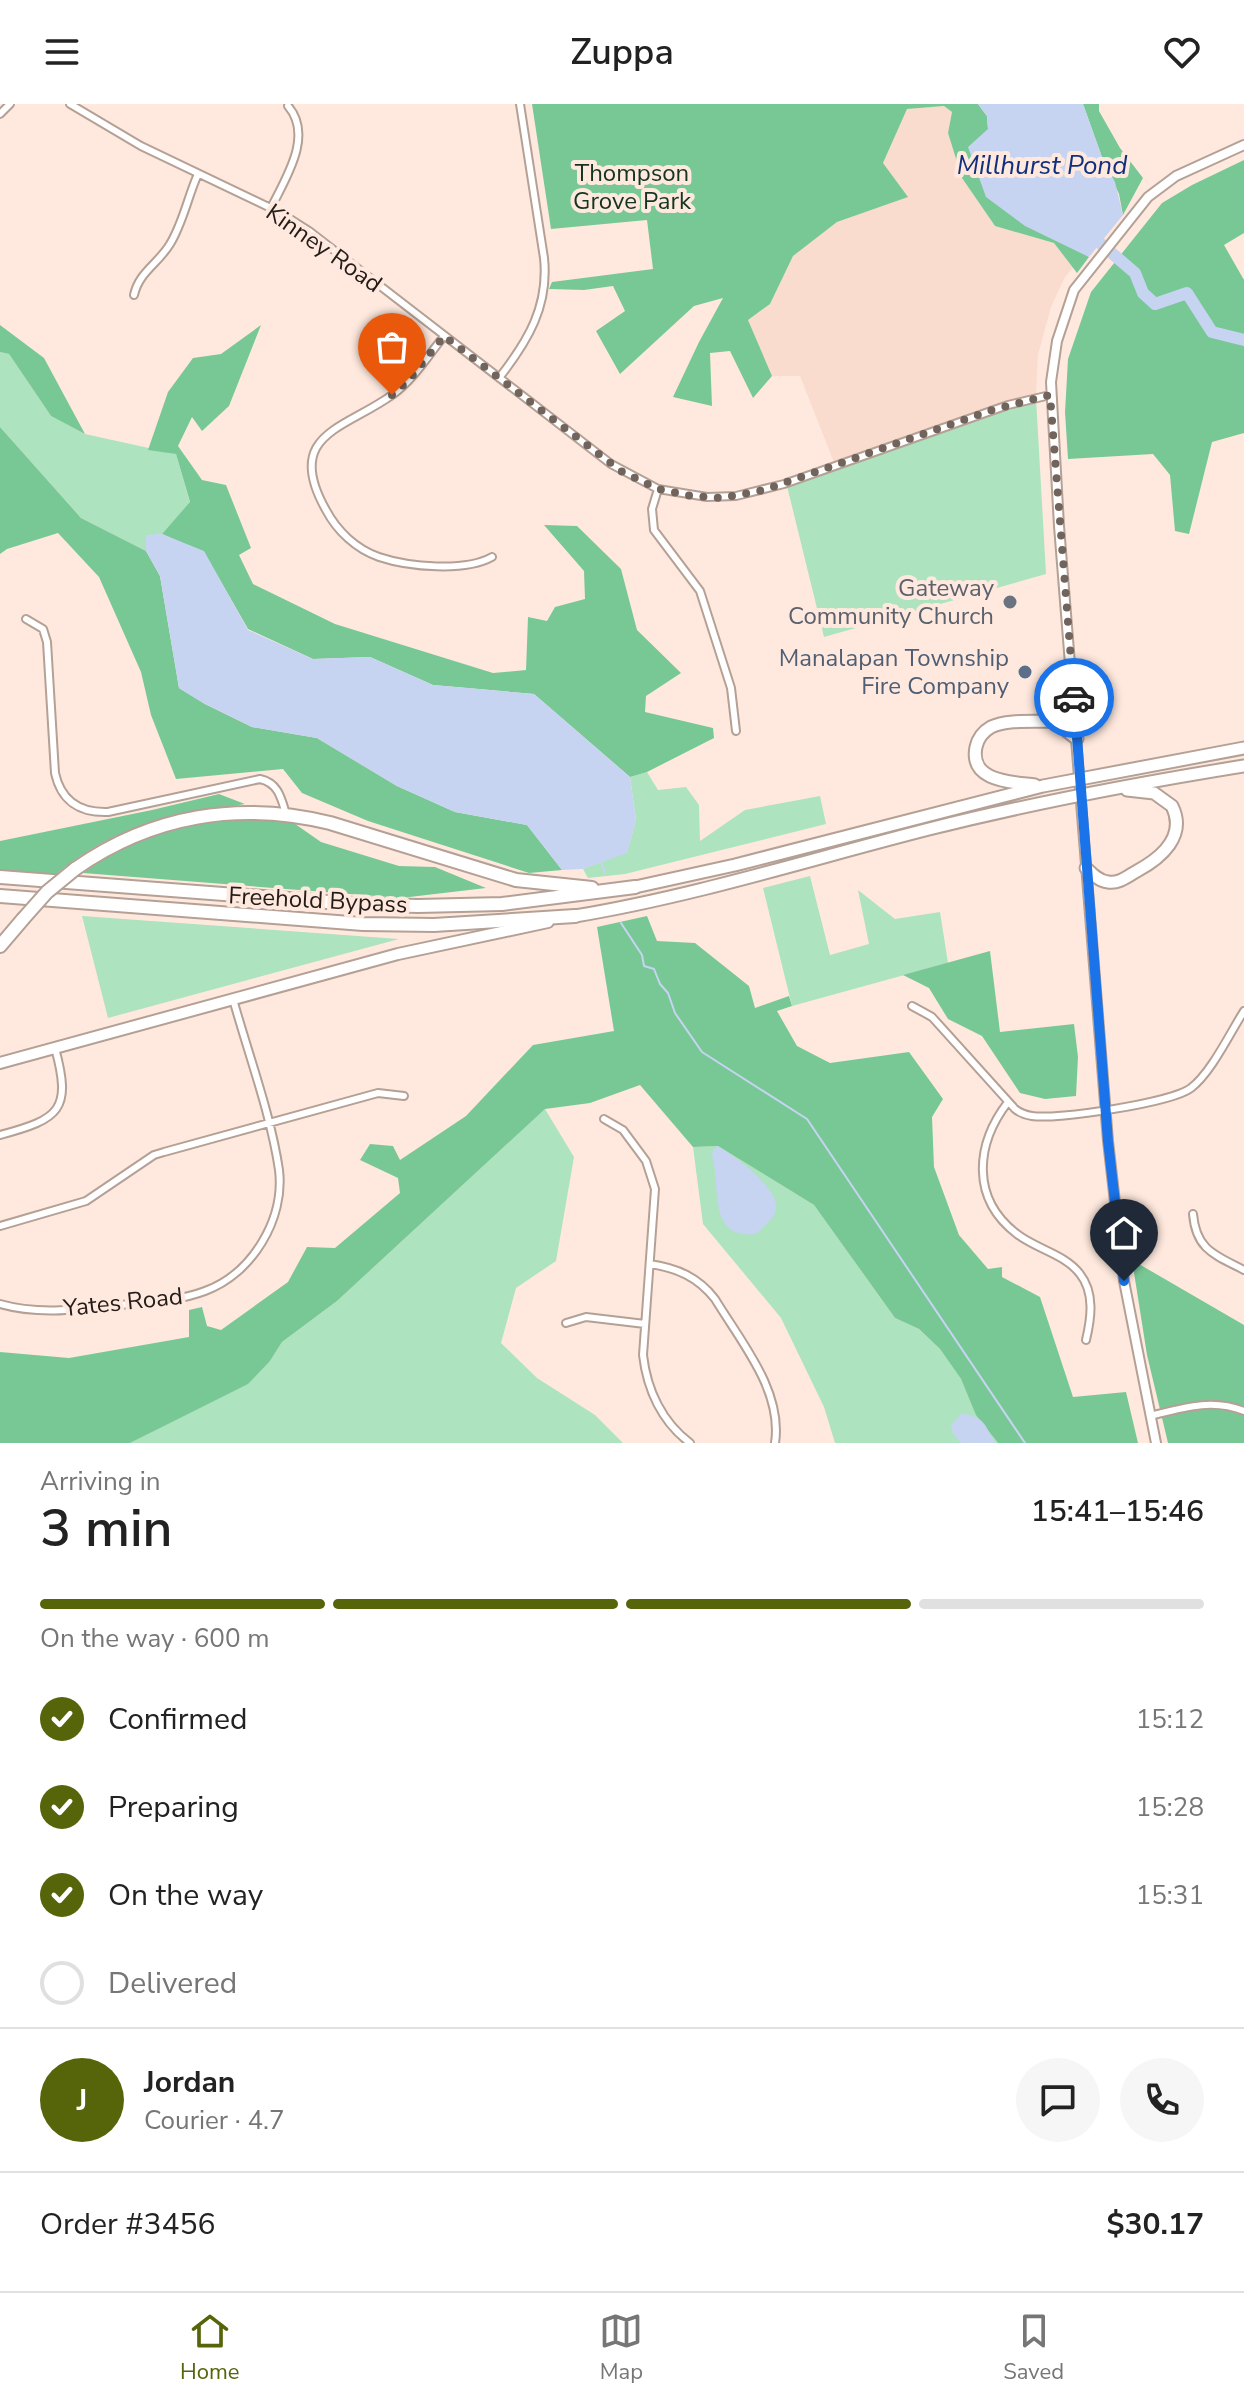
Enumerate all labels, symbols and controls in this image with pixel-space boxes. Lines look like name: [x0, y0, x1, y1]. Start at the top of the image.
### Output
text: Zuppa: [570, 28, 674, 77]
icon: menu: [40, 30, 84, 74]
icon: heart: [1160, 30, 1204, 74]
water label: Millhurst Pond: [957, 148, 1128, 183]
park label: Thompson Grove Park: [573, 157, 692, 217]
street label: Kinney Road: [260, 196, 388, 300]
pin: [358, 313, 426, 395]
icon: bag: [370, 325, 414, 369]
place label: Gateway Community Church: [788, 572, 995, 632]
marker: Gateway Community Church: [1001, 593, 1019, 611]
place label: Manalapan Township Fire Company: [779, 642, 1010, 702]
courier: [1034, 658, 1114, 738]
marker: Manalapan Township Fire Company: [1016, 663, 1034, 681]
icon: car: [1052, 676, 1096, 720]
street label: Freehold Bypass: [228, 879, 408, 921]
pin: [1090, 1199, 1158, 1281]
icon: home: [1102, 1211, 1146, 1255]
street label: Yates Road: [61, 1280, 184, 1324]
text: Arriving in: [40, 1464, 161, 1499]
text: 15:41–15:46: [1031, 1491, 1204, 1532]
text: 3 min: [40, 1493, 173, 1564]
text: On the way · 600 m: [40, 1621, 269, 1656]
icon: check: [40, 1697, 84, 1741]
text: Confirmed: [108, 1699, 248, 1740]
text: 15:12: [1136, 1702, 1204, 1737]
icon: check: [40, 1785, 84, 1829]
text: Preparing: [108, 1787, 239, 1828]
text: 15:28: [1136, 1790, 1204, 1825]
icon: check: [40, 1873, 84, 1917]
text: On the way: [108, 1875, 263, 1916]
text: 15:31: [1136, 1878, 1204, 1913]
text: Delivered: [108, 1963, 237, 2004]
button: chat: [1016, 2058, 1100, 2142]
button: phone: [1120, 2058, 1204, 2142]
text: Jordan: [144, 2062, 235, 2103]
text: J: [77, 2080, 87, 2121]
text: Courier · 4.7: [144, 2103, 285, 2138]
text: Order #3456: [40, 2204, 215, 2245]
text: $30.17: [1107, 2204, 1204, 2245]
tab: Home: [180, 2309, 239, 2387]
tab: Map: [599, 2309, 643, 2387]
tab: Saved: [1003, 2309, 1064, 2387]

